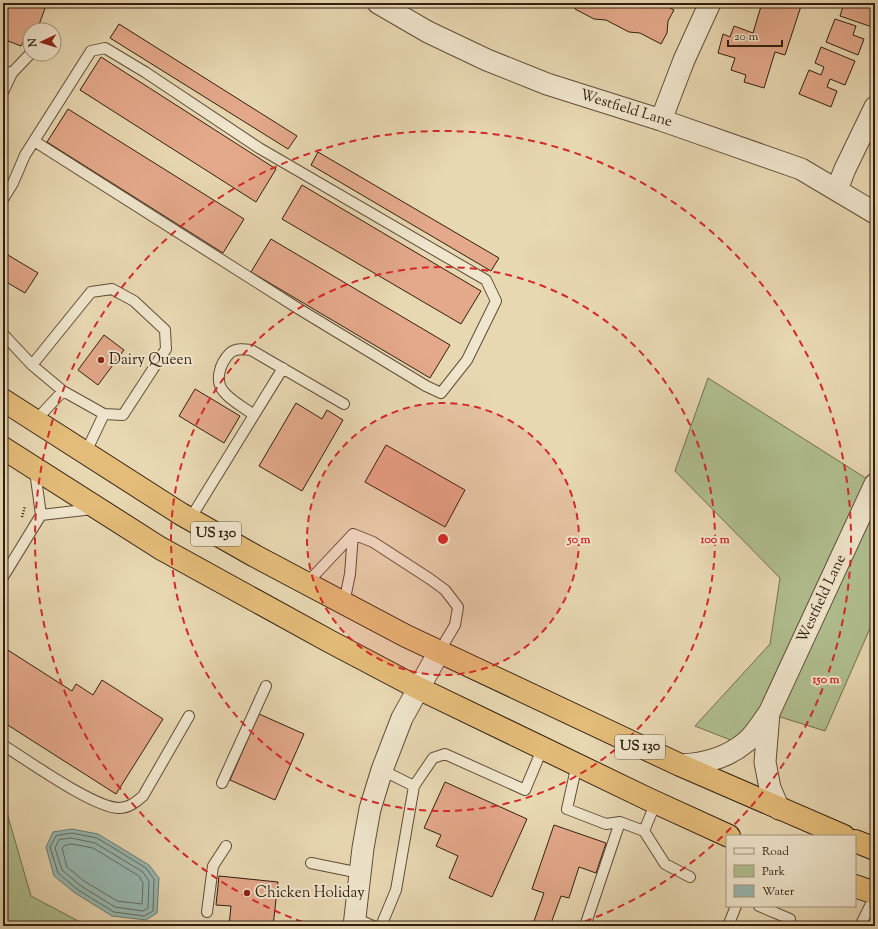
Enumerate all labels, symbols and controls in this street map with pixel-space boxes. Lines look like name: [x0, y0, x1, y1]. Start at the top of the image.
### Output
north arrow: [22, 22, 62, 62]
scale bar: [728, 22, 782, 48]
text: 20 m: [734, 28, 759, 46]
text: N: [25, 37, 41, 49]
street label: Westfield Lane: [577, 85, 675, 133]
place label: Dairy Queen: [109, 350, 192, 371]
marker: Dairy Queen: [96, 355, 106, 365]
road number: US 130: [191, 522, 241, 546]
text: 50 m: [567, 531, 591, 549]
text: 100 m: [699, 531, 730, 549]
centre of rings: [436, 532, 450, 546]
street label: Westfield Lane: [792, 551, 852, 647]
text: 150 m: [811, 671, 840, 689]
road number: US 130: [615, 735, 665, 759]
legend: [726, 835, 856, 907]
text: Road: [762, 843, 789, 861]
text: Park: [762, 863, 785, 881]
place label: Chicken Holiday: [255, 883, 365, 904]
text: Water: [762, 883, 795, 901]
marker: Chicken Holiday: [242, 888, 252, 898]

